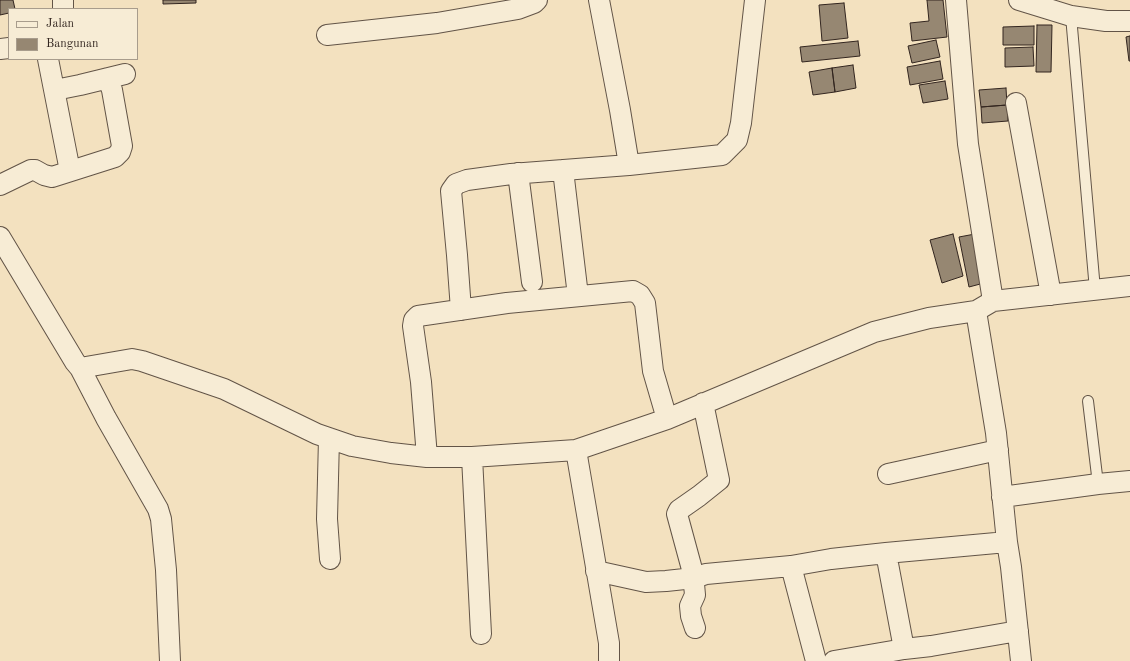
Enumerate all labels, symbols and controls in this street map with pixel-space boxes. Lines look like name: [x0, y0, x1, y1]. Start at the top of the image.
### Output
legend: [8, 8, 138, 60]
text: Jalan: [46, 18, 74, 30]
text: Bangunan: [46, 38, 98, 50]

